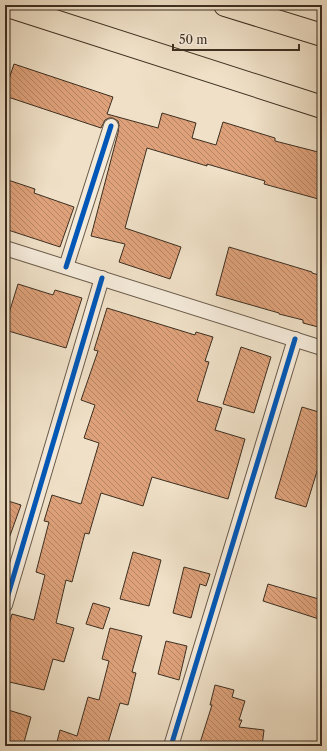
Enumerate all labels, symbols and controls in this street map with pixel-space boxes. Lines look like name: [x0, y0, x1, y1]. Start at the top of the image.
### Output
scale bar: [173, 26, 299, 52]
text: 50 m: [179, 32, 208, 47]

